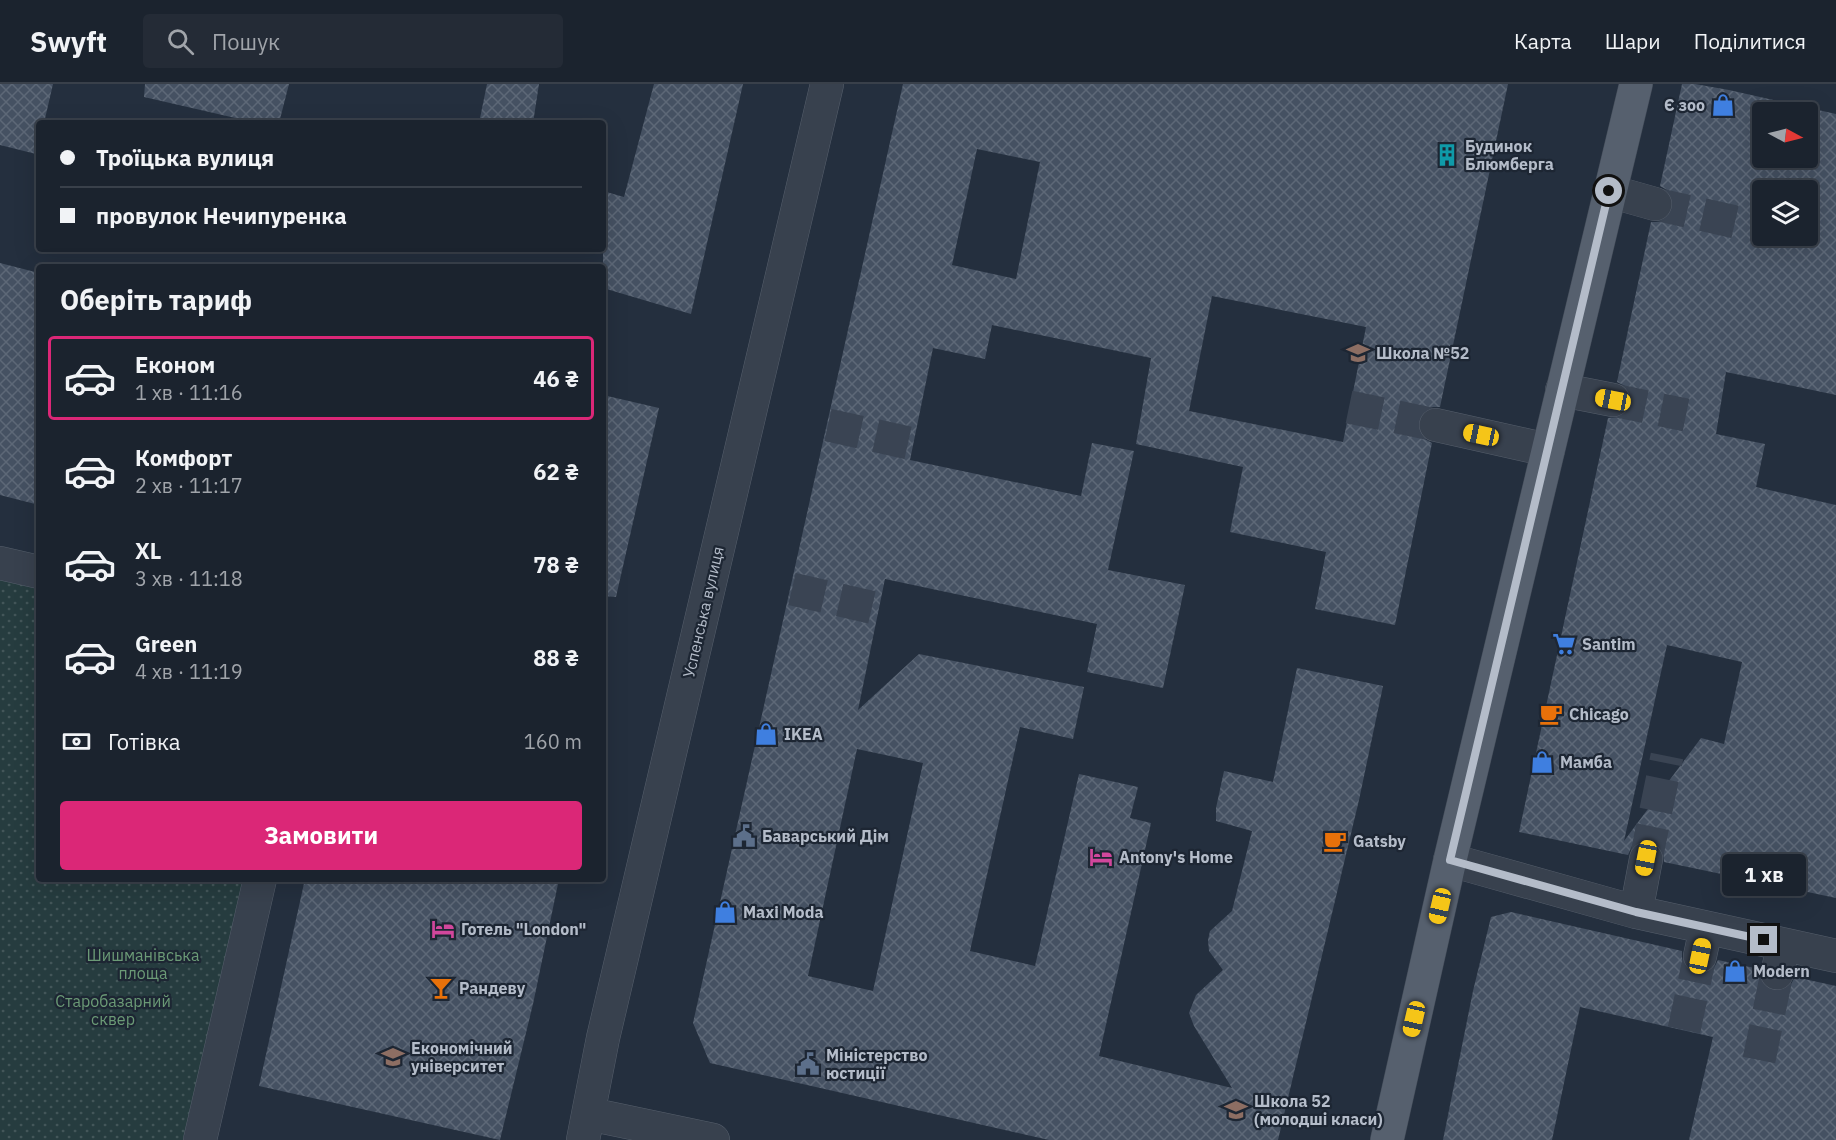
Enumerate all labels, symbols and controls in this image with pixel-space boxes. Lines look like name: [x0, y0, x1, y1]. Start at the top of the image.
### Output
search box: [143, 14, 563, 68]
text: Swyft: [30, 23, 107, 60]
icon: search: [164, 25, 197, 58]
text: Пошук: [212, 27, 280, 56]
text: Карта: [1514, 27, 1572, 55]
text: Шари: [1605, 27, 1661, 55]
text: Поділитися: [1694, 27, 1806, 55]
shop icon: Є зоо: [1710, 92, 1736, 118]
place label: Є зоо: [1664, 95, 1705, 115]
north arrow: [1752, 102, 1818, 168]
map controls: [1752, 102, 1818, 246]
place label: Будинок Блюмберга: [1465, 136, 1554, 174]
building icon: Будинок Блюмберга: [1434, 142, 1460, 168]
text: Троїцька вулиця: [96, 143, 274, 172]
route start: [1595, 177, 1622, 204]
button: layers: [1752, 180, 1818, 246]
text: провулок Нечипуренка: [96, 201, 347, 230]
text: Оберіть тариф: [60, 282, 252, 317]
school or university icon: Школа №52: [1345, 340, 1371, 366]
place label: Школа №52: [1376, 343, 1469, 363]
text: Економ: [135, 350, 215, 379]
icon: car: [63, 351, 117, 405]
text: 46 ₴: [533, 364, 579, 393]
text: 1 хв · 11:16: [135, 379, 243, 406]
car: [1594, 388, 1632, 412]
car: [1462, 422, 1500, 448]
text: Комфорт: [135, 443, 232, 472]
icon: car: [63, 444, 117, 498]
text: 62 ₴: [533, 457, 579, 486]
text: 2 хв · 11:17: [135, 472, 243, 499]
text: XL: [135, 536, 161, 565]
icon: car: [63, 537, 117, 591]
street label: Успенська вулиця: [678, 544, 728, 680]
text: 78 ₴: [533, 550, 579, 579]
text: 3 хв · 11:18: [135, 565, 243, 592]
text: Green: [135, 629, 197, 658]
icon: car: [63, 630, 117, 684]
supermarket icon: Santim: [1551, 631, 1577, 657]
place label: Santim: [1582, 634, 1636, 654]
text: 88 ₴: [533, 643, 579, 672]
text: 4 хв · 11:19: [135, 658, 243, 685]
cafe icon: Chicago: [1538, 701, 1564, 727]
place label: Chicago: [1569, 704, 1629, 724]
shop icon: IKEA: [753, 721, 779, 747]
place label: IKEA: [784, 724, 823, 744]
icon: cash: [60, 725, 93, 758]
text: Готівка: [108, 727, 181, 756]
text: 160 m: [524, 728, 582, 755]
shop icon: Мамба: [1529, 749, 1555, 775]
place label: Мамба: [1560, 752, 1612, 772]
button: Замовити: [60, 801, 582, 870]
public building icon: Баварський Дім: [731, 823, 757, 849]
place label: Баварський Дім: [762, 826, 889, 846]
cafe icon: Gatsby: [1322, 828, 1348, 854]
place label: Gatsby: [1353, 831, 1406, 851]
car: [1634, 839, 1658, 877]
hotel icon: Antony's Home: [1088, 844, 1114, 870]
place label: Antony's Home: [1119, 847, 1233, 867]
callout: 1 хв: [1722, 853, 1806, 895]
text: 1 хв: [1744, 861, 1784, 888]
car: [1427, 886, 1453, 926]
shop icon: Maxi Moda: [712, 899, 738, 925]
place label: Maxi Moda: [743, 902, 823, 922]
hotel icon: Готель "London": [430, 916, 456, 942]
place label: Готель "London": [461, 919, 586, 939]
route end: [1750, 926, 1777, 953]
car: [1687, 937, 1713, 975]
park label: Шишманівська площа: [86, 945, 200, 983]
shop icon: Modern: [1722, 958, 1748, 984]
place label: Modern: [1753, 961, 1810, 981]
bar icon: Рандеву: [428, 975, 454, 1001]
place label: Рандеву: [459, 978, 526, 998]
park label: Старобазарний сквер: [55, 991, 171, 1029]
car: [1401, 999, 1427, 1039]
place label: Економічний університет: [411, 1038, 513, 1076]
school or university icon: Економічний університет: [380, 1044, 406, 1070]
place label: Міністерство юстиції: [826, 1045, 927, 1083]
public building icon: Міністерство юстиції: [795, 1051, 821, 1077]
place label: Школа 52 (молодші класи): [1254, 1091, 1383, 1129]
school or university icon: Школа 52 (молодші класи): [1223, 1097, 1249, 1123]

